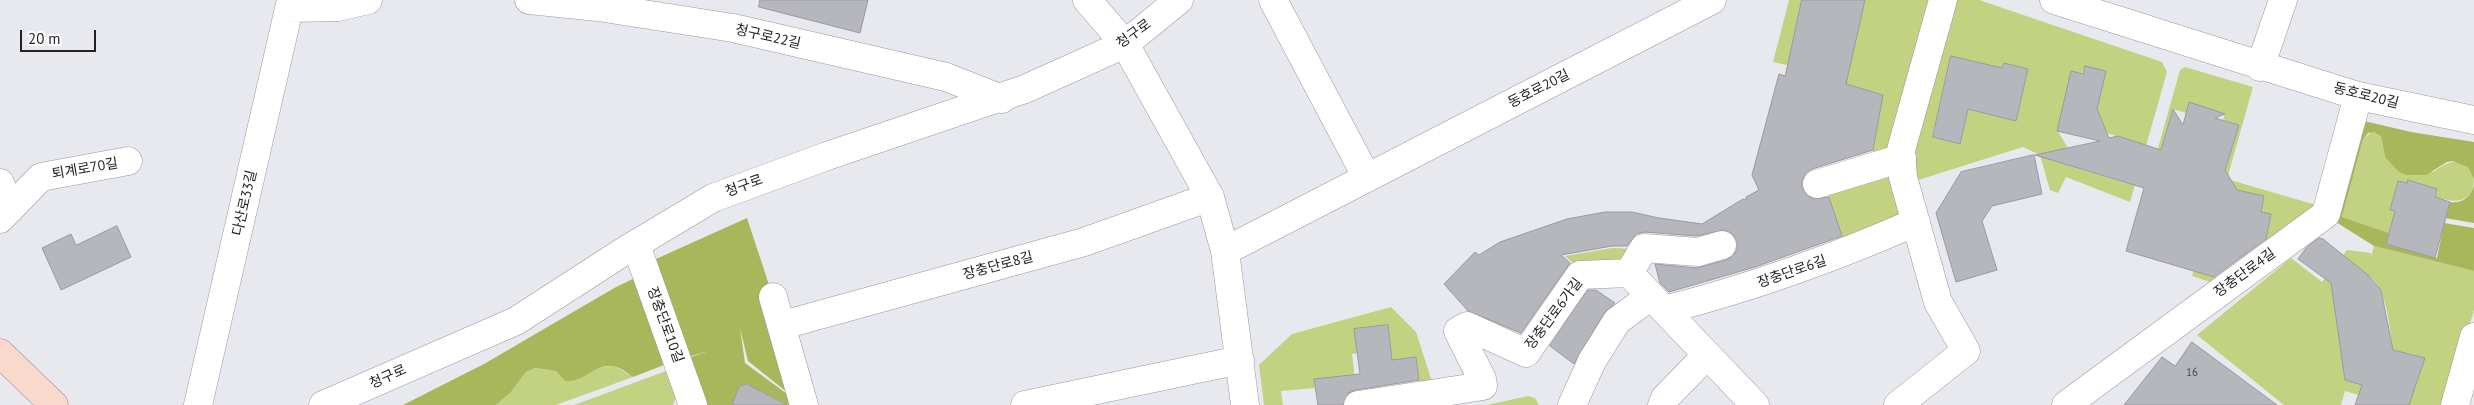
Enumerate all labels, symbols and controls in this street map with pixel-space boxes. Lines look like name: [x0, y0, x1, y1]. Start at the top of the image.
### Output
street label: 청구로: [1113, 16, 1155, 52]
scale bar: [22, 20, 99, 52]
street label: 청구로22길: [734, 21, 802, 53]
text: 20 m: [28, 29, 61, 48]
street label: 동호로20길: [1505, 66, 1573, 112]
street label: 동호로20길: [2332, 80, 2400, 112]
street label: 퇴계로70길: [51, 155, 119, 183]
street label: 다산로33길: [229, 169, 261, 237]
street label: 청구로: [723, 171, 765, 201]
street label: 장충단로4길: [2211, 245, 2279, 301]
street label: 장충단로8길: [961, 249, 1035, 283]
street label: 장충단로6길: [1755, 252, 1829, 292]
street label: 장충단로6가길: [1522, 275, 1586, 353]
street label: 장충단로10길: [643, 285, 687, 365]
street label: 청구로: [367, 361, 409, 393]
house number: 16: [2186, 366, 2198, 380]

